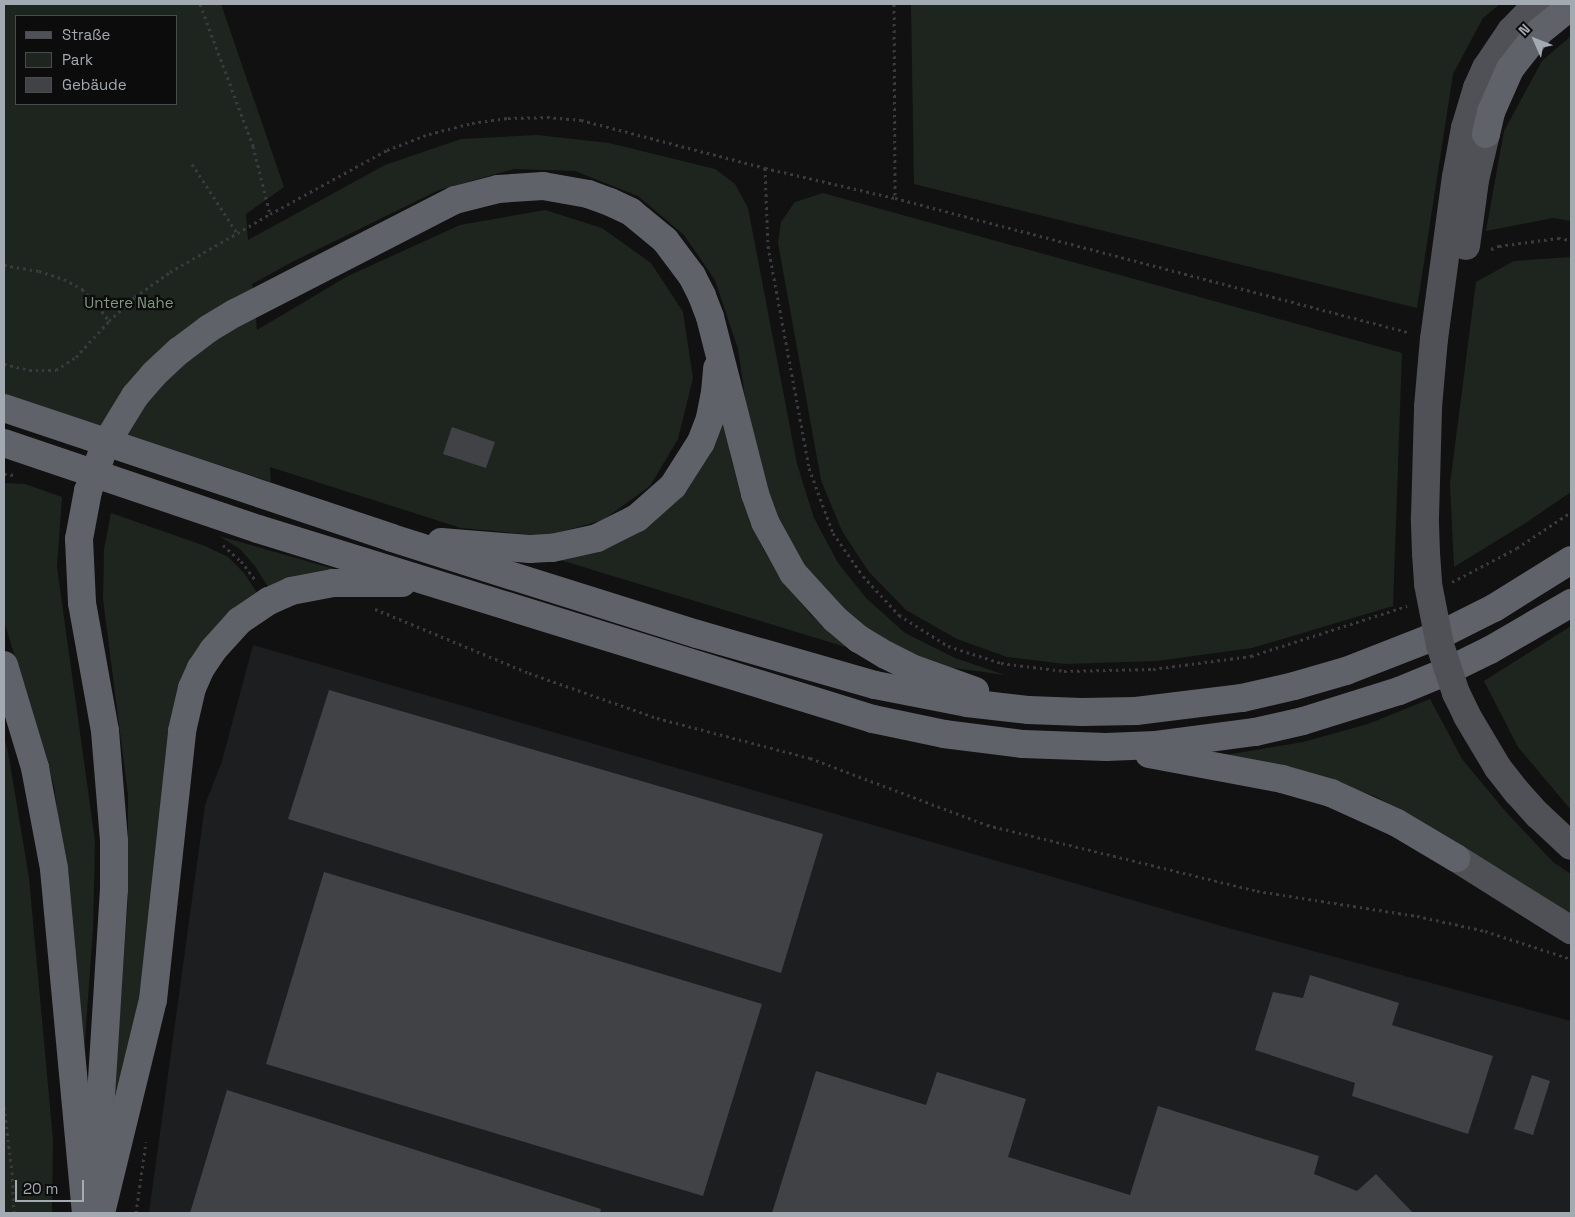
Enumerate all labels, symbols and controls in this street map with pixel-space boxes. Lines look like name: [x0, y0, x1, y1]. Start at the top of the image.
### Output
legend: [15, 15, 178, 105]
north arrow: [1510, 15, 1560, 65]
text: N: [1514, 20, 1534, 39]
text: Straße: [62, 25, 110, 44]
text: Park: [62, 50, 93, 69]
text: Gebäude: [62, 75, 127, 94]
park label: Untere Nahe: [84, 294, 174, 312]
scale bar: [18, 1170, 86, 1202]
text: 20 m: [23, 1179, 58, 1198]

